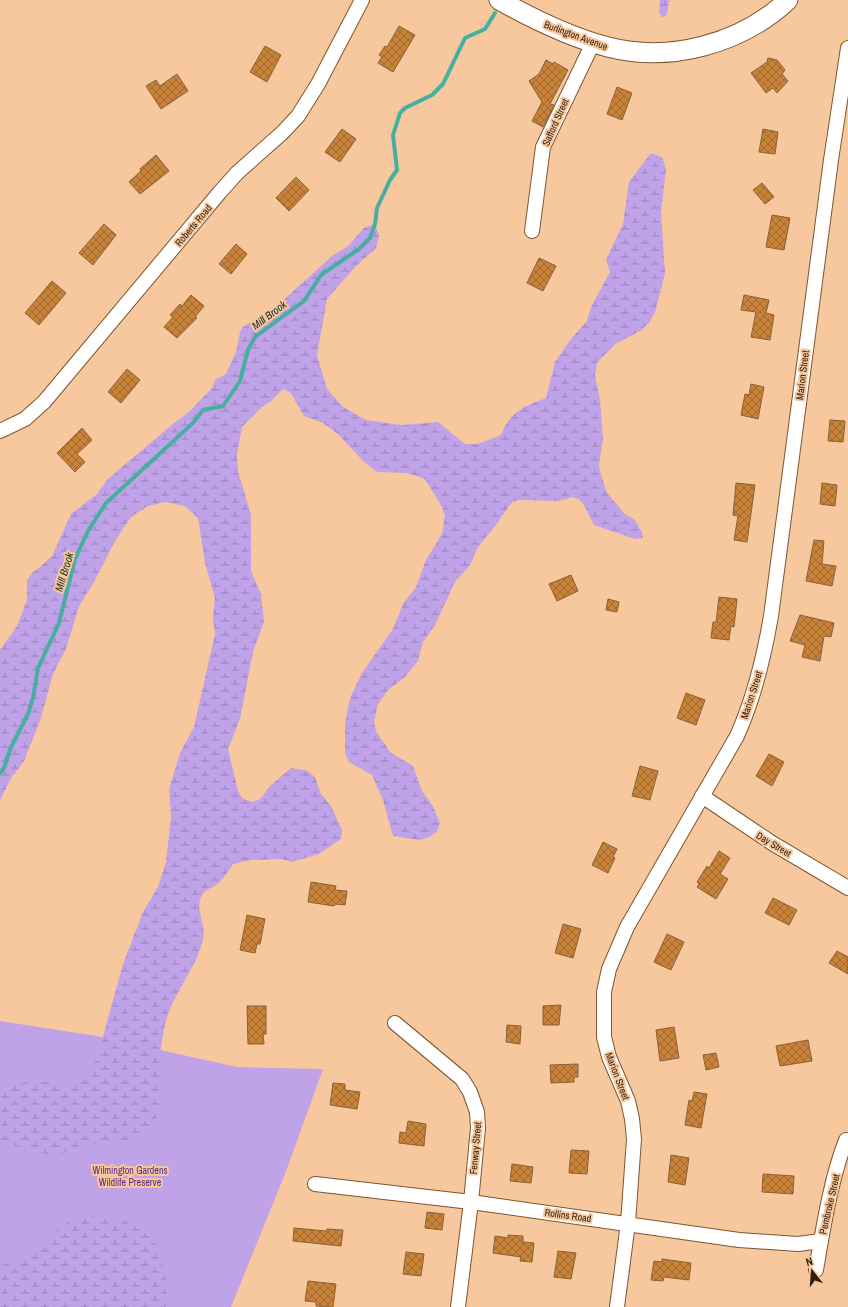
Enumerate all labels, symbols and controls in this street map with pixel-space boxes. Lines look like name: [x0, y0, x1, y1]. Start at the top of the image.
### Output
street label: Burlington Avenue: [542, 18, 610, 53]
street label: Safford Street: [539, 96, 572, 148]
street label: Roberts Road: [172, 202, 215, 249]
water label: Mill Brook: [249, 297, 290, 333]
street label: Marion Street: [793, 349, 812, 401]
water label: Mill Brook: [51, 550, 77, 593]
street label: Marion Street: [738, 669, 766, 721]
street label: Day Street: [754, 829, 794, 860]
street label: Marion Street: [603, 1051, 633, 1102]
street label: Fenway Street: [467, 1121, 484, 1175]
park label: Wilmington Gardens Wildlife Preserve: [92, 1164, 168, 1189]
street label: Pembroke Street: [816, 1172, 843, 1236]
street label: Rollins Road: [544, 1206, 592, 1225]
north arrow: [792, 1251, 832, 1291]
text: N: [804, 1254, 814, 1269]

